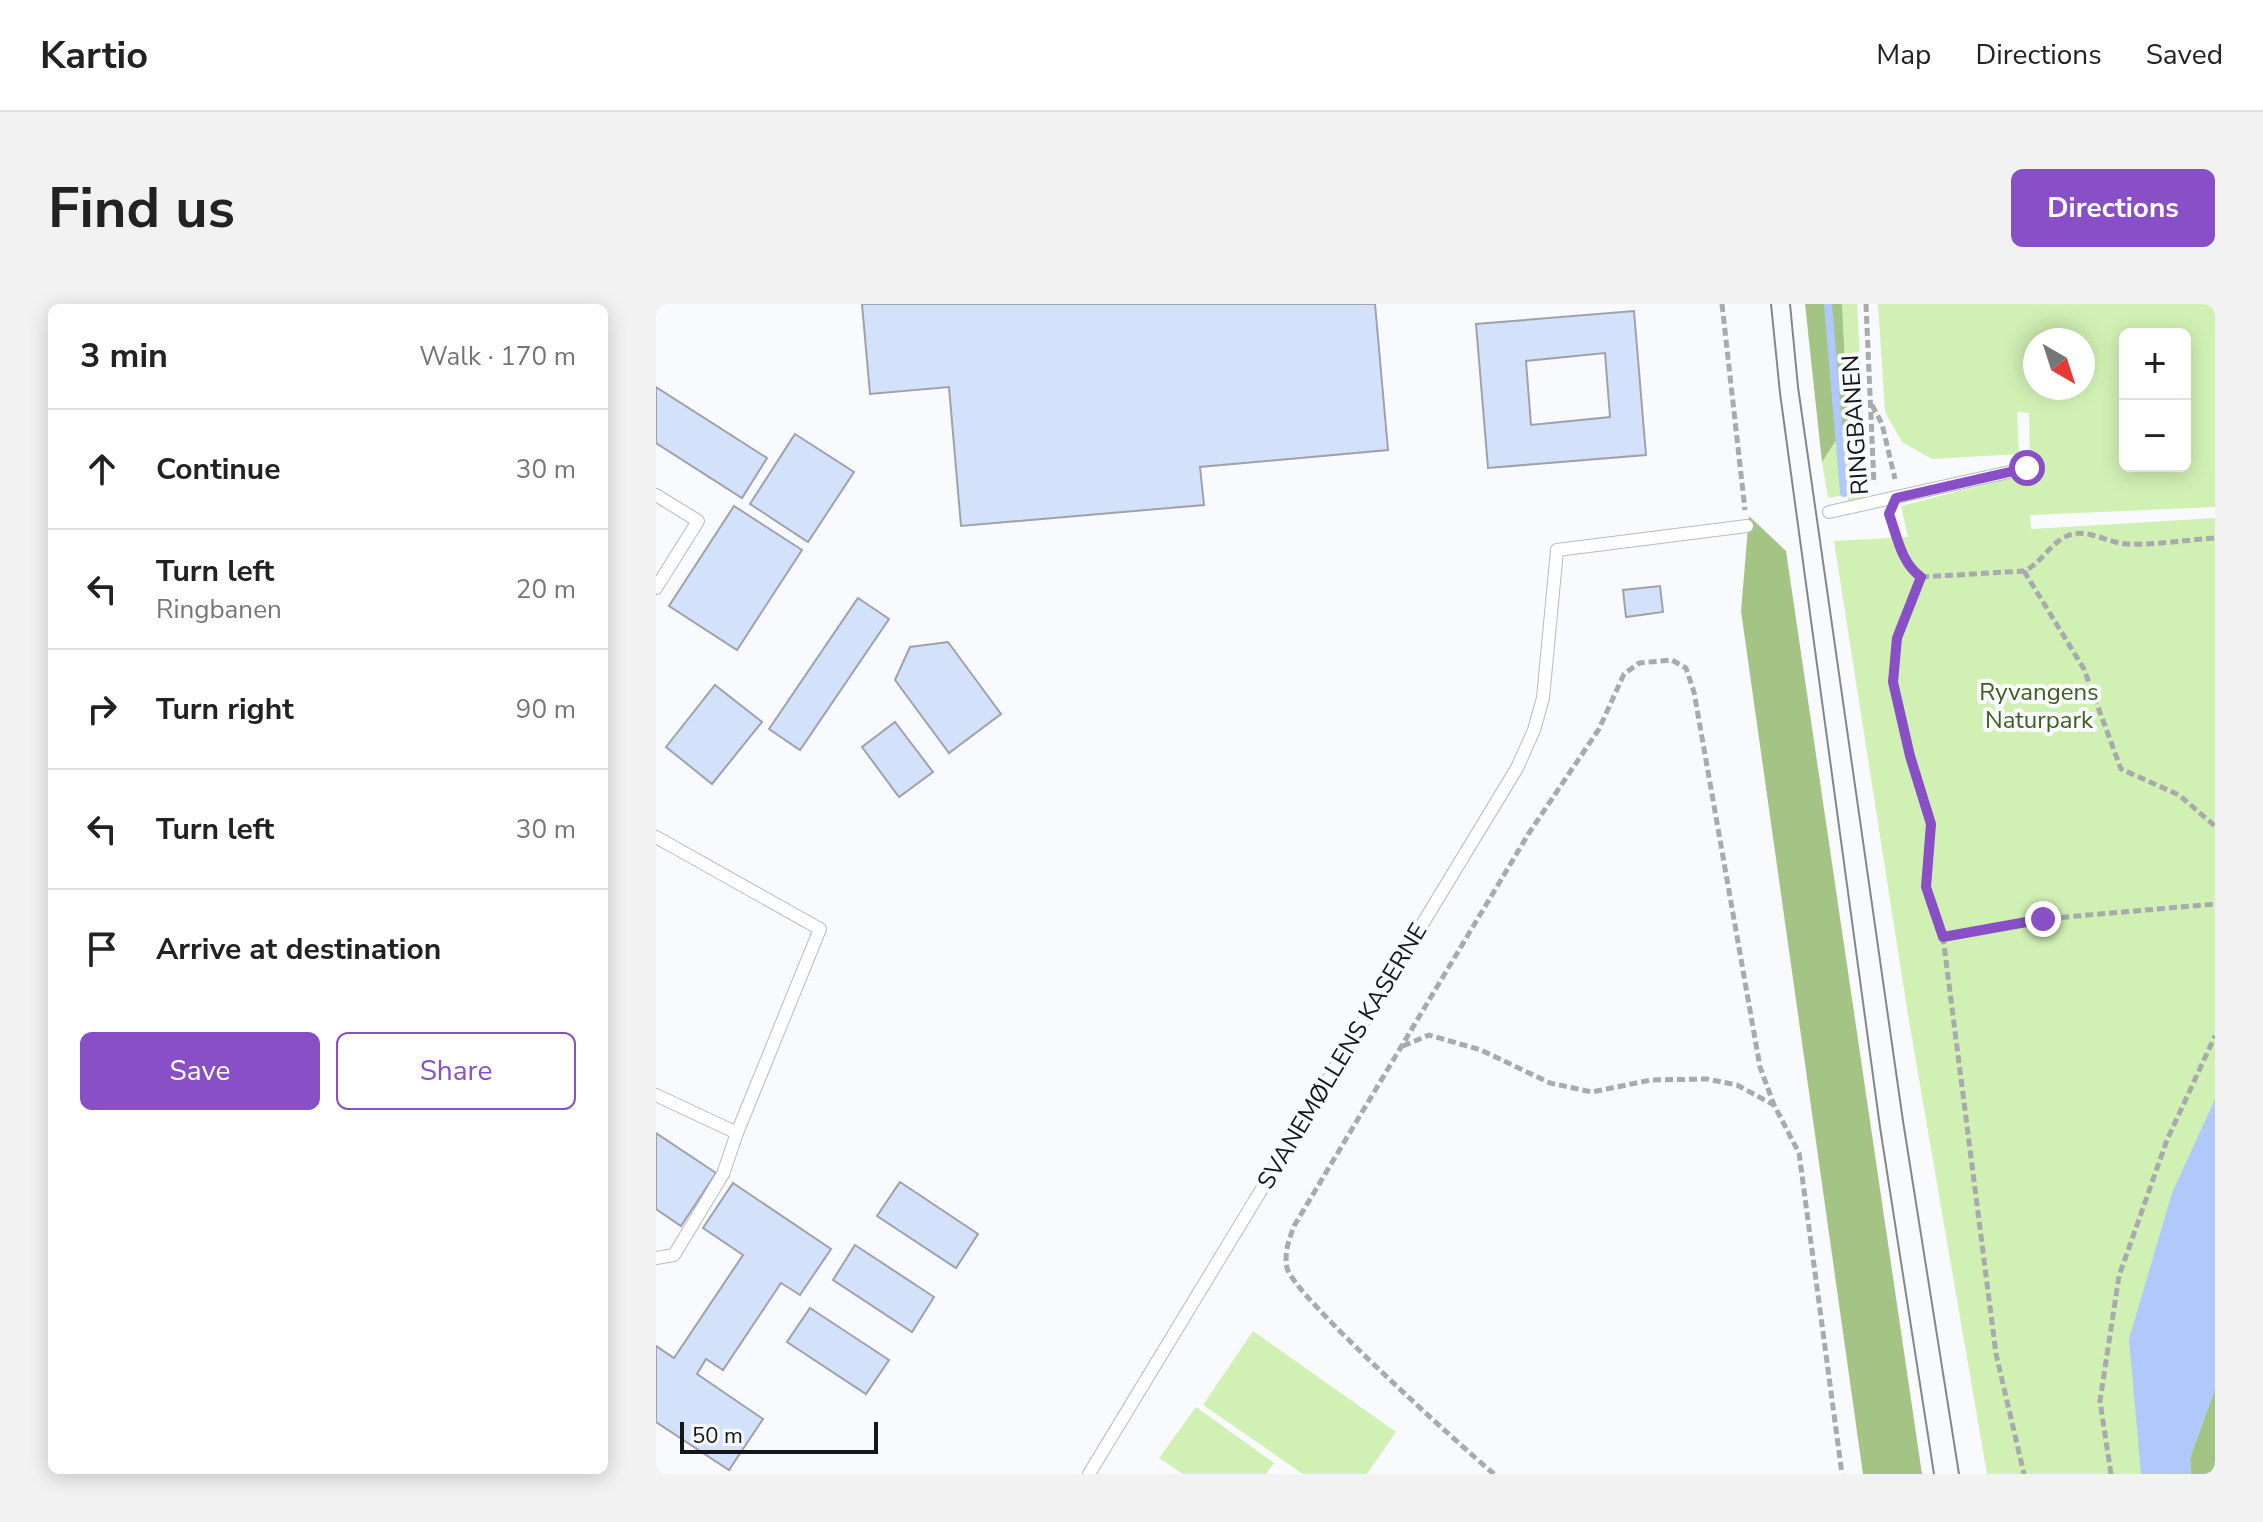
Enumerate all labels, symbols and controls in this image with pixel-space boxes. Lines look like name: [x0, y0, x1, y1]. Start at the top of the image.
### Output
text: Kartio: [40, 30, 148, 81]
text: Map: [1876, 36, 1931, 74]
text: Directions: [1975, 36, 2102, 74]
text: Saved: [2146, 36, 2223, 74]
button: Directions: [2011, 169, 2215, 247]
text: Find us: [48, 170, 235, 247]
north arrow: [2023, 328, 2095, 400]
map controls: [2119, 328, 2191, 472]
button: +: [2119, 328, 2191, 400]
text: 3 min: [80, 333, 168, 379]
text: Walk · 170 m: [419, 339, 576, 374]
street label: RINGBANEN: [1834, 354, 1876, 496]
button: −: [2119, 400, 2191, 472]
icon: ahead: [80, 447, 124, 491]
text: Continue: [156, 449, 281, 490]
route start: [2009, 450, 2045, 486]
text: 30 m: [516, 452, 576, 487]
text: Turn left: [156, 551, 274, 592]
icon: left: [80, 567, 124, 611]
text: 20 m: [516, 572, 576, 607]
text: Ringbanen: [156, 592, 282, 627]
park label: Ryvangens Naturpark: [1979, 676, 2099, 736]
icon: right: [80, 687, 124, 731]
text: Turn right: [156, 689, 294, 730]
text: 90 m: [516, 692, 576, 727]
icon: left: [80, 807, 124, 851]
text: Turn left: [156, 809, 274, 850]
text: 30 m: [516, 812, 576, 847]
route end: [2025, 901, 2061, 937]
street label: SVANEMØLLENS KASERNE: [1250, 917, 1434, 1195]
icon: arrive: [80, 927, 124, 971]
text: Arrive at destination: [156, 929, 441, 970]
button: Save: [80, 1032, 320, 1110]
button: Share: [336, 1032, 576, 1110]
scale bar: [680, 1418, 878, 1454]
text: 50 m: [692, 1421, 743, 1451]

